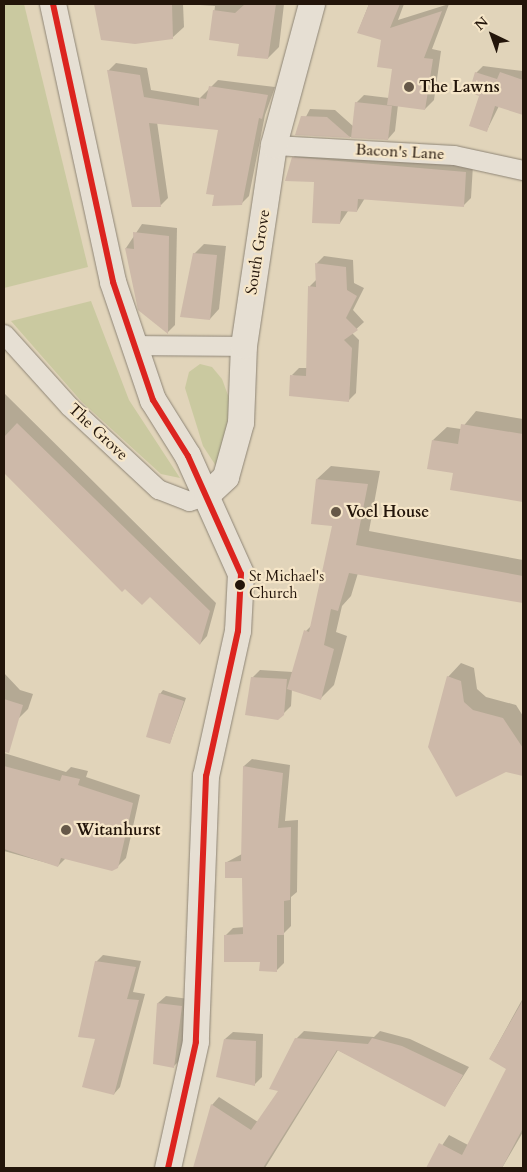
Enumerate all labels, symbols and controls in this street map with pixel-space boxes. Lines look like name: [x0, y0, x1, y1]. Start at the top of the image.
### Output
north arrow: [467, 10, 517, 60]
text: N: [471, 12, 493, 35]
place label: The Lawns: [419, 77, 500, 97]
marker: The Lawns: [403, 81, 415, 93]
street label: Bacon's Lane: [355, 140, 445, 164]
street label: South Grove: [242, 208, 274, 296]
street label: The Grove: [64, 400, 132, 464]
place label: Voel House: [346, 502, 429, 522]
marker: Voel House: [330, 506, 342, 518]
place label: St Michael's Church: [249, 567, 324, 602]
marker: St Michael's Church: [235, 580, 245, 590]
place label: Witanhurst: [76, 820, 160, 840]
marker: Witanhurst: [60, 824, 72, 836]

